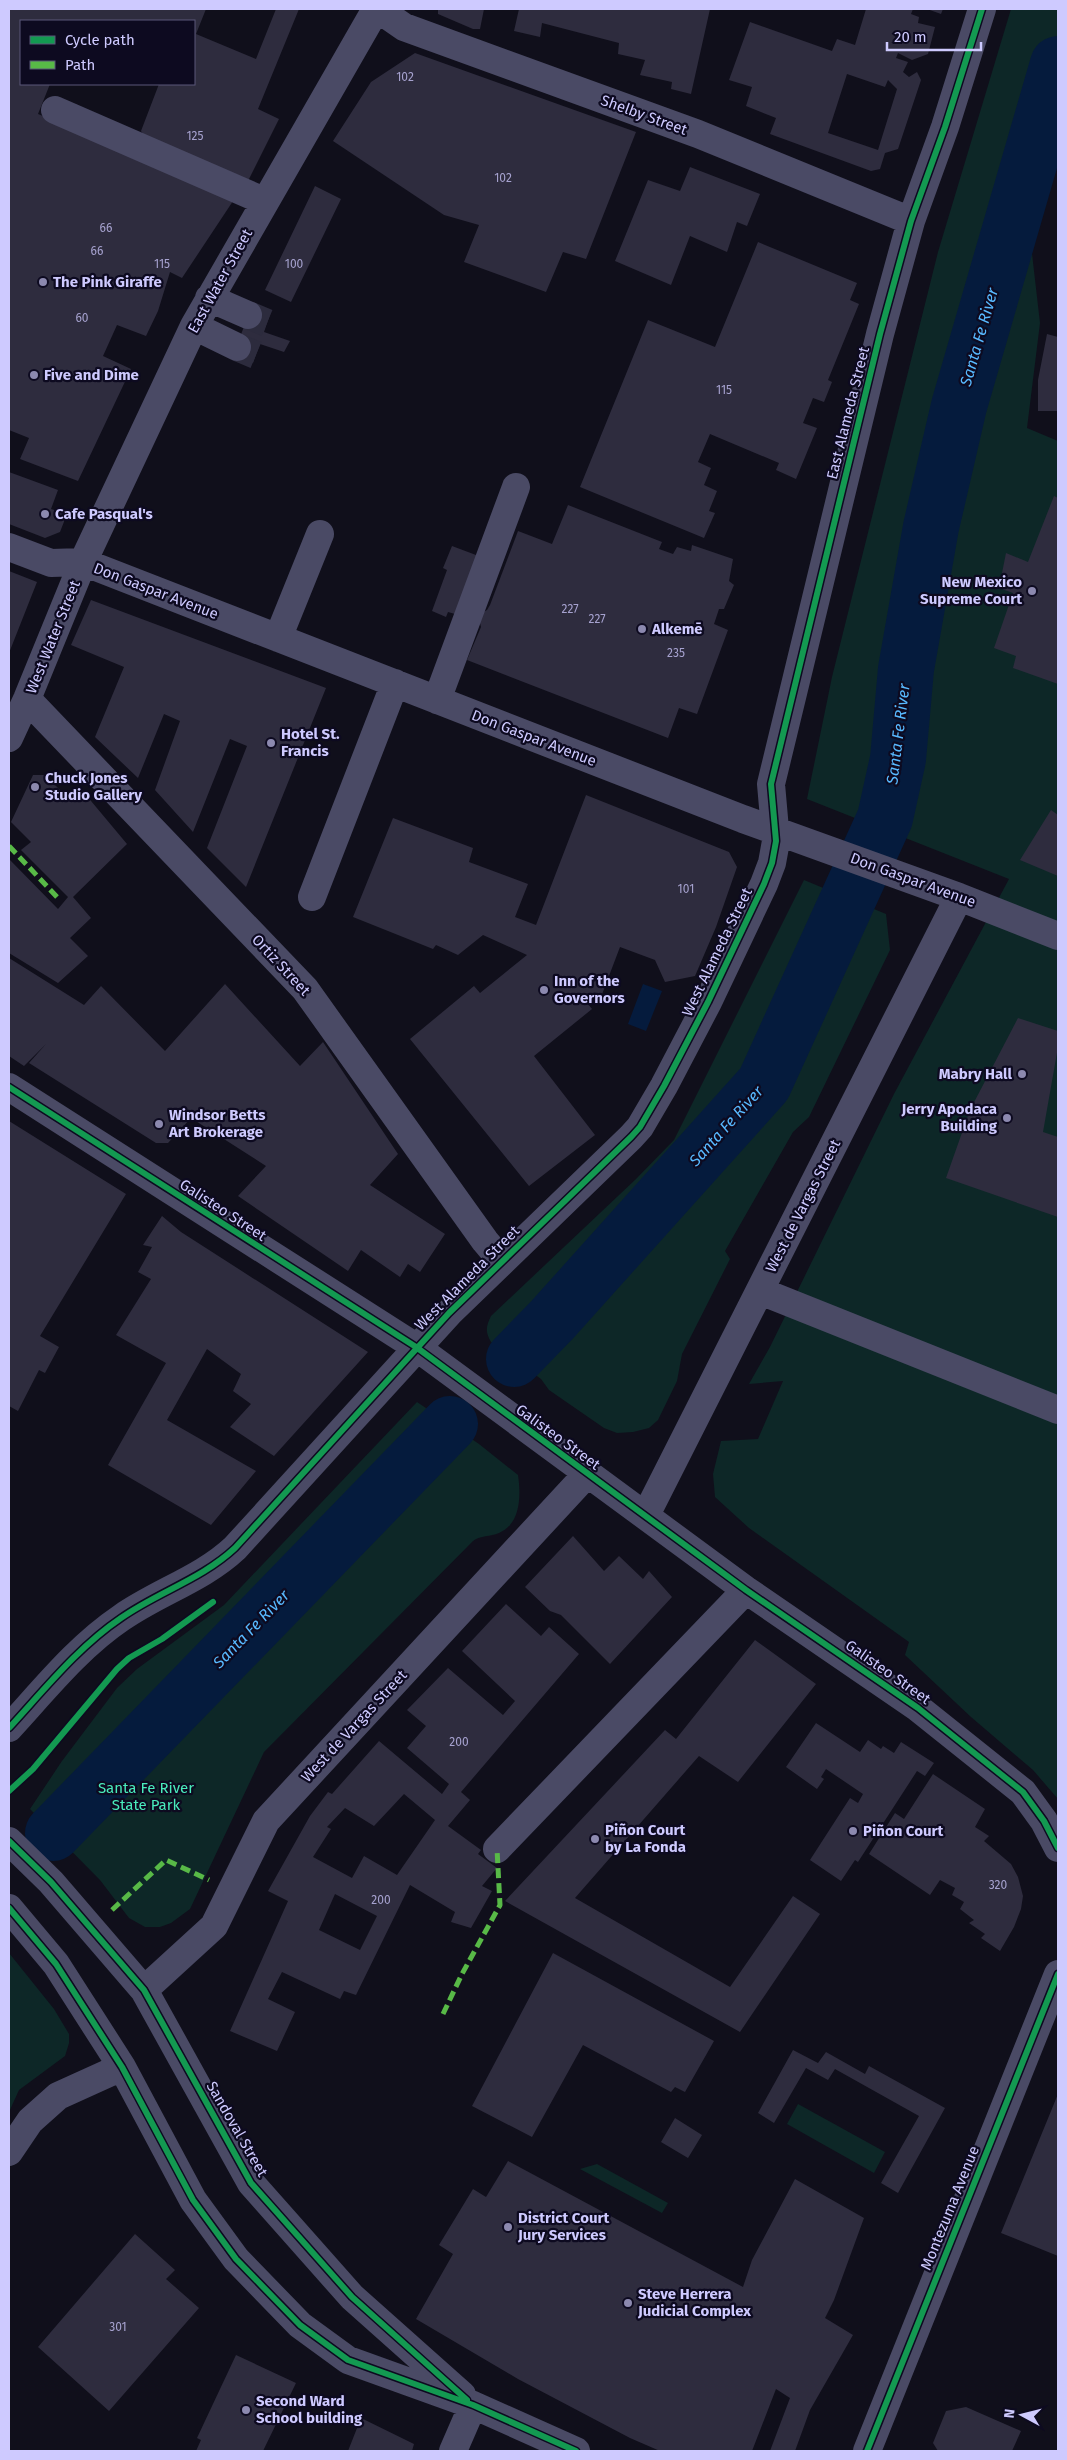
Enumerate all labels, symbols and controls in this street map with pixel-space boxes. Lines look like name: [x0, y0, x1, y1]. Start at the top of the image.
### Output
legend: [20, 20, 195, 85]
scale bar: [887, 20, 981, 52]
text: 20 m: [894, 28, 927, 46]
text: Cycle path: [65, 31, 135, 49]
text: Path: [65, 56, 95, 74]
house number: 102: [396, 70, 414, 84]
street label: Shelby Street: [598, 91, 690, 139]
house number: 125: [186, 129, 204, 143]
house number: 102: [494, 171, 512, 185]
house number: 66: [100, 221, 112, 235]
street label: East Water Street: [184, 225, 256, 336]
house number: 66: [91, 244, 103, 258]
house number: 115: [154, 257, 170, 271]
house number: 100: [285, 257, 304, 271]
place label: The Pink Giraffe: [53, 273, 162, 291]
marker: The Pink Giraffe: [37, 276, 49, 288]
water label: Santa Fe River: [956, 285, 1002, 389]
house number: 60: [75, 311, 89, 325]
street label: East Alameda Street: [823, 344, 873, 481]
place label: Five and Dime: [44, 366, 139, 384]
marker: Five and Dime: [28, 369, 40, 381]
house number: 115: [716, 383, 732, 397]
place label: Cafe Pasqual's: [55, 505, 153, 523]
marker: Cafe Pasqual's: [39, 508, 51, 520]
street label: Don Gaspar Avenue: [91, 559, 221, 623]
place label: New Mexico Supreme Court: [920, 573, 1022, 608]
street label: West Water Street: [22, 577, 84, 696]
marker: New Mexico Supreme Court: [1026, 585, 1038, 597]
house number: 227: [561, 602, 579, 616]
house number: 227: [588, 612, 606, 626]
place label: Alkemē: [651, 620, 703, 638]
marker: Alkemē: [636, 623, 648, 635]
house number: 235: [667, 646, 685, 660]
water label: Santa Fe River: [882, 682, 914, 786]
street label: Don Gaspar Avenue: [469, 706, 599, 770]
place label: Hotel St. Francis: [281, 725, 340, 760]
marker: Hotel St. Francis: [265, 737, 277, 749]
place label: Chuck Jones Studio Gallery: [45, 769, 142, 804]
marker: Chuck Jones Studio Gallery: [29, 781, 41, 793]
street label: Don Gaspar Avenue: [848, 849, 978, 911]
house number: 101: [678, 882, 694, 896]
street label: West Alameda Street: [678, 884, 756, 1019]
street label: Ortiz Street: [248, 931, 314, 1000]
place label: Inn of the Governors: [554, 972, 625, 1007]
marker: Inn of the Governors: [538, 984, 550, 996]
place label: Mabry Hall: [939, 1065, 1013, 1083]
marker: Mabry Hall: [1016, 1068, 1028, 1080]
water label: Santa Fe River: [684, 1081, 768, 1171]
place label: Jerry Apodaca Building: [901, 1100, 998, 1135]
place label: Windsor Betts Art Brokerage: [168, 1106, 266, 1141]
marker: Jerry Apodaca Building: [1001, 1112, 1013, 1124]
marker: Windsor Betts Art Brokerage: [153, 1118, 165, 1130]
street label: West de Vargas Street: [762, 1136, 845, 1275]
street label: Galisteo Street: [176, 1175, 270, 1245]
street label: West Alameda Street: [411, 1221, 524, 1334]
street label: Galisteo Street: [512, 1400, 604, 1474]
water label: Santa Fe River: [208, 1585, 294, 1673]
street label: Galisteo Street: [842, 1636, 935, 1708]
street label: West de Vargas Street: [297, 1666, 411, 1786]
house number: 200: [449, 1735, 469, 1749]
park label: Santa Fe River State Park: [98, 1779, 194, 1814]
place label: Piñon Court by La Fonda: [605, 1821, 686, 1856]
place label: Piñon Court: [863, 1822, 944, 1840]
marker: Piñon Court: [847, 1825, 859, 1837]
marker: Piñon Court by La Fonda: [589, 1833, 601, 1845]
house number: 320: [989, 1878, 1008, 1892]
house number: 200: [371, 1893, 391, 1907]
street label: Sandoval Street: [202, 2078, 272, 2180]
street label: Montezuma Avenue: [917, 2143, 983, 2273]
place label: District Court Jury Services: [517, 2209, 609, 2244]
marker: District Court Jury Services: [502, 2221, 514, 2233]
place label: Steve Herrera Judicial Complex: [637, 2285, 751, 2320]
marker: Steve Herrera Judicial Complex: [622, 2297, 634, 2309]
house number: 301: [109, 2320, 127, 2334]
north arrow: [997, 2390, 1047, 2440]
place label: Second Ward School building: [256, 2392, 363, 2427]
marker: Second Ward School building: [240, 2404, 252, 2416]
text: N: [1001, 2408, 1019, 2419]

